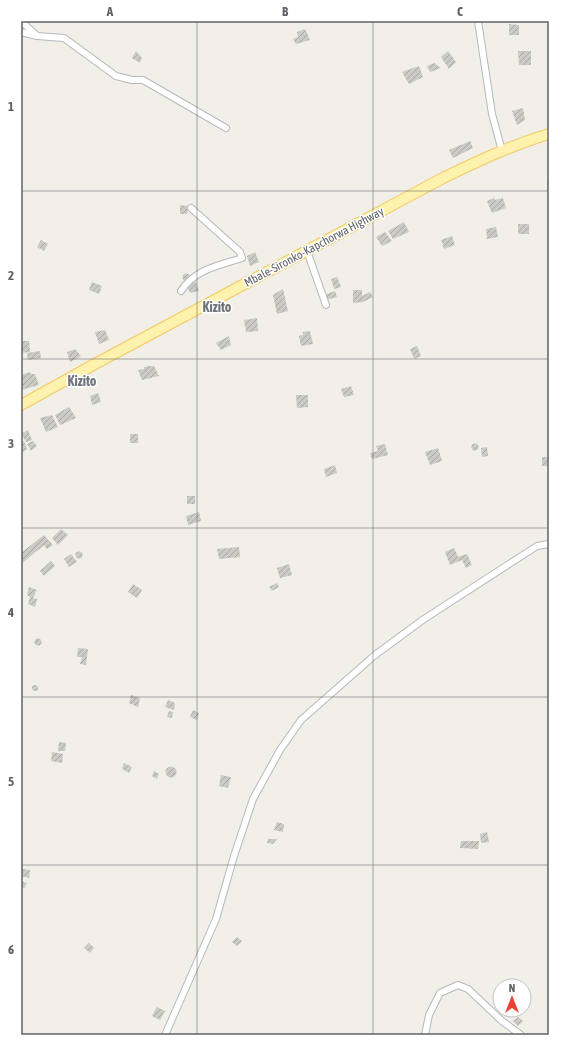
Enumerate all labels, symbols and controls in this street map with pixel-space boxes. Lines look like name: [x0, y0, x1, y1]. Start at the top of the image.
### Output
text: A: [106, 4, 114, 19]
text: B: [282, 4, 289, 19]
text: C: [457, 4, 463, 19]
text: 1: [8, 99, 14, 114]
street label: Mbale-Sironko-Kapchorwa Highway: [242, 204, 386, 290]
text: 2: [8, 268, 14, 283]
district label: Kizito: [203, 299, 232, 315]
district label: Kizito: [68, 373, 97, 389]
text: 3: [8, 436, 14, 451]
text: 4: [7, 605, 14, 620]
text: 5: [8, 774, 14, 789]
text: 6: [8, 942, 14, 957]
north arrow: [492, 978, 532, 1018]
text: N: [509, 982, 515, 994]

